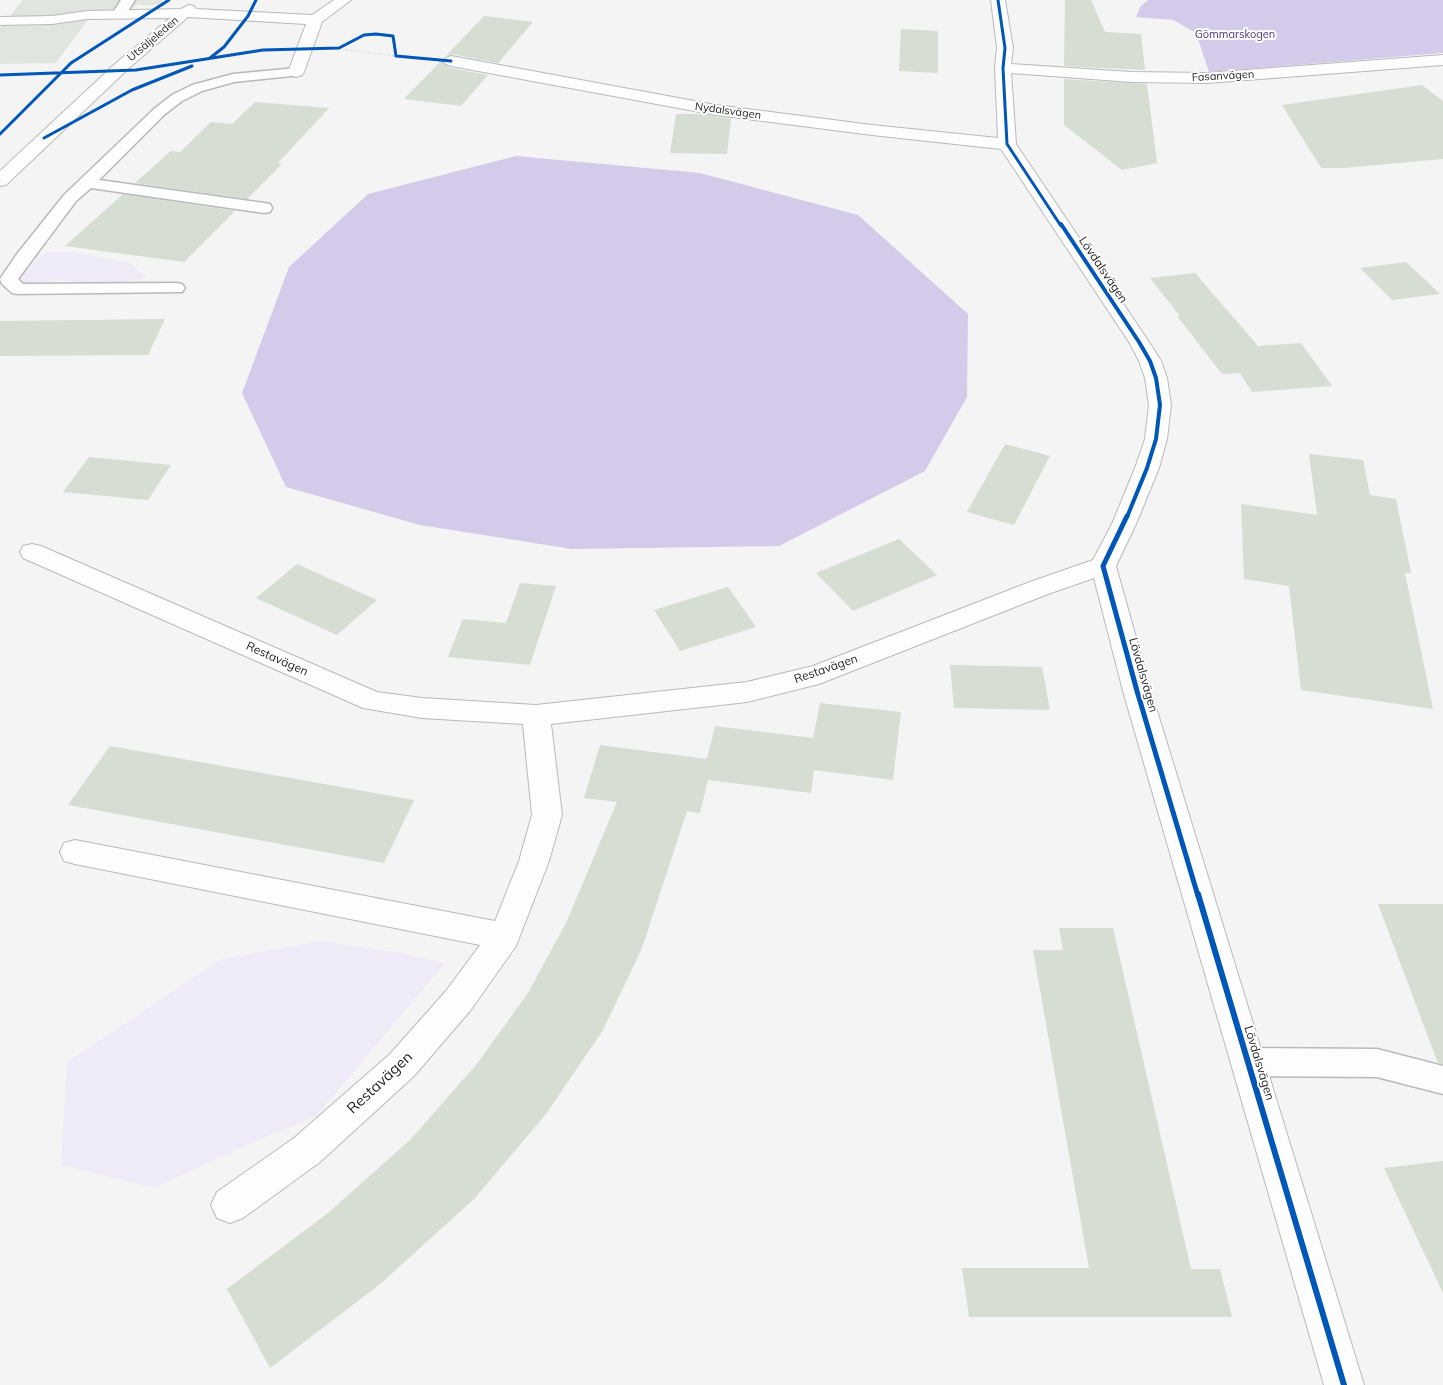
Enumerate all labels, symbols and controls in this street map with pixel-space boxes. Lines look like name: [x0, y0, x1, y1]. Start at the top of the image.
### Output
street label: Utsäljeleden: [125, 14, 181, 64]
park label: Gömmarskogen: [1195, 28, 1275, 42]
street label: Fasanvägen: [1191, 68, 1255, 84]
street label: Nydalsvägen: [694, 100, 762, 122]
street label: Lövdalsvägen: [1076, 234, 1130, 306]
street label: Lövdalsvägen: [1125, 636, 1161, 714]
street label: Restavägen: [244, 639, 310, 679]
street label: Restavägen: [792, 651, 860, 687]
street label: Lövdalsvägen: [1241, 1024, 1277, 1102]
street label: Restavägen: [344, 1048, 416, 1118]

